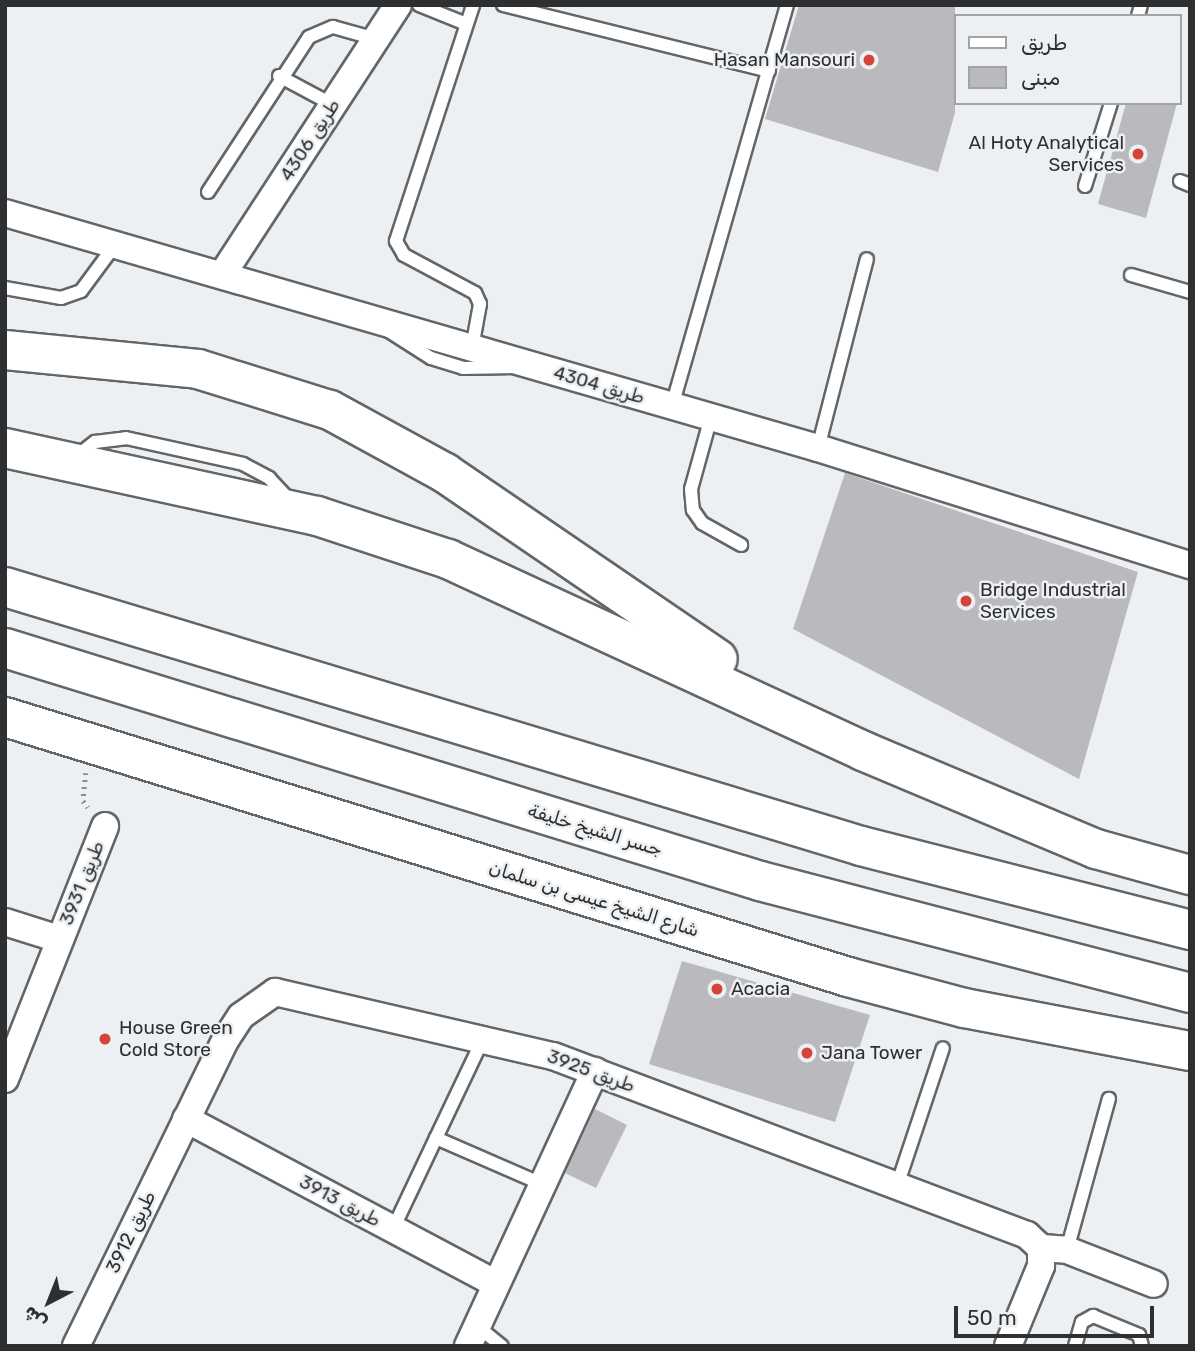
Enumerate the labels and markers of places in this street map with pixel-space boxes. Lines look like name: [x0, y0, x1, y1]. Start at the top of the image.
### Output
place label: Hasan Mansouri: [714, 49, 855, 71]
marker: Hasan Mansouri: [861, 52, 877, 68]
place label: Al Hoty Analytical Services: [968, 132, 1124, 176]
marker: Al Hoty Analytical Services: [1130, 146, 1146, 162]
place label: Bridge Industrial Services: [980, 579, 1126, 623]
marker: Bridge Industrial Services: [958, 593, 974, 609]
place label: Acacia: [731, 978, 790, 1000]
marker: Acacia: [709, 981, 725, 997]
place label: House Green Cold Store: [119, 1017, 233, 1061]
marker: House Green Cold Store: [97, 1031, 113, 1047]
place label: Jana Tower: [821, 1042, 923, 1064]
marker: Jana Tower: [799, 1045, 815, 1061]

